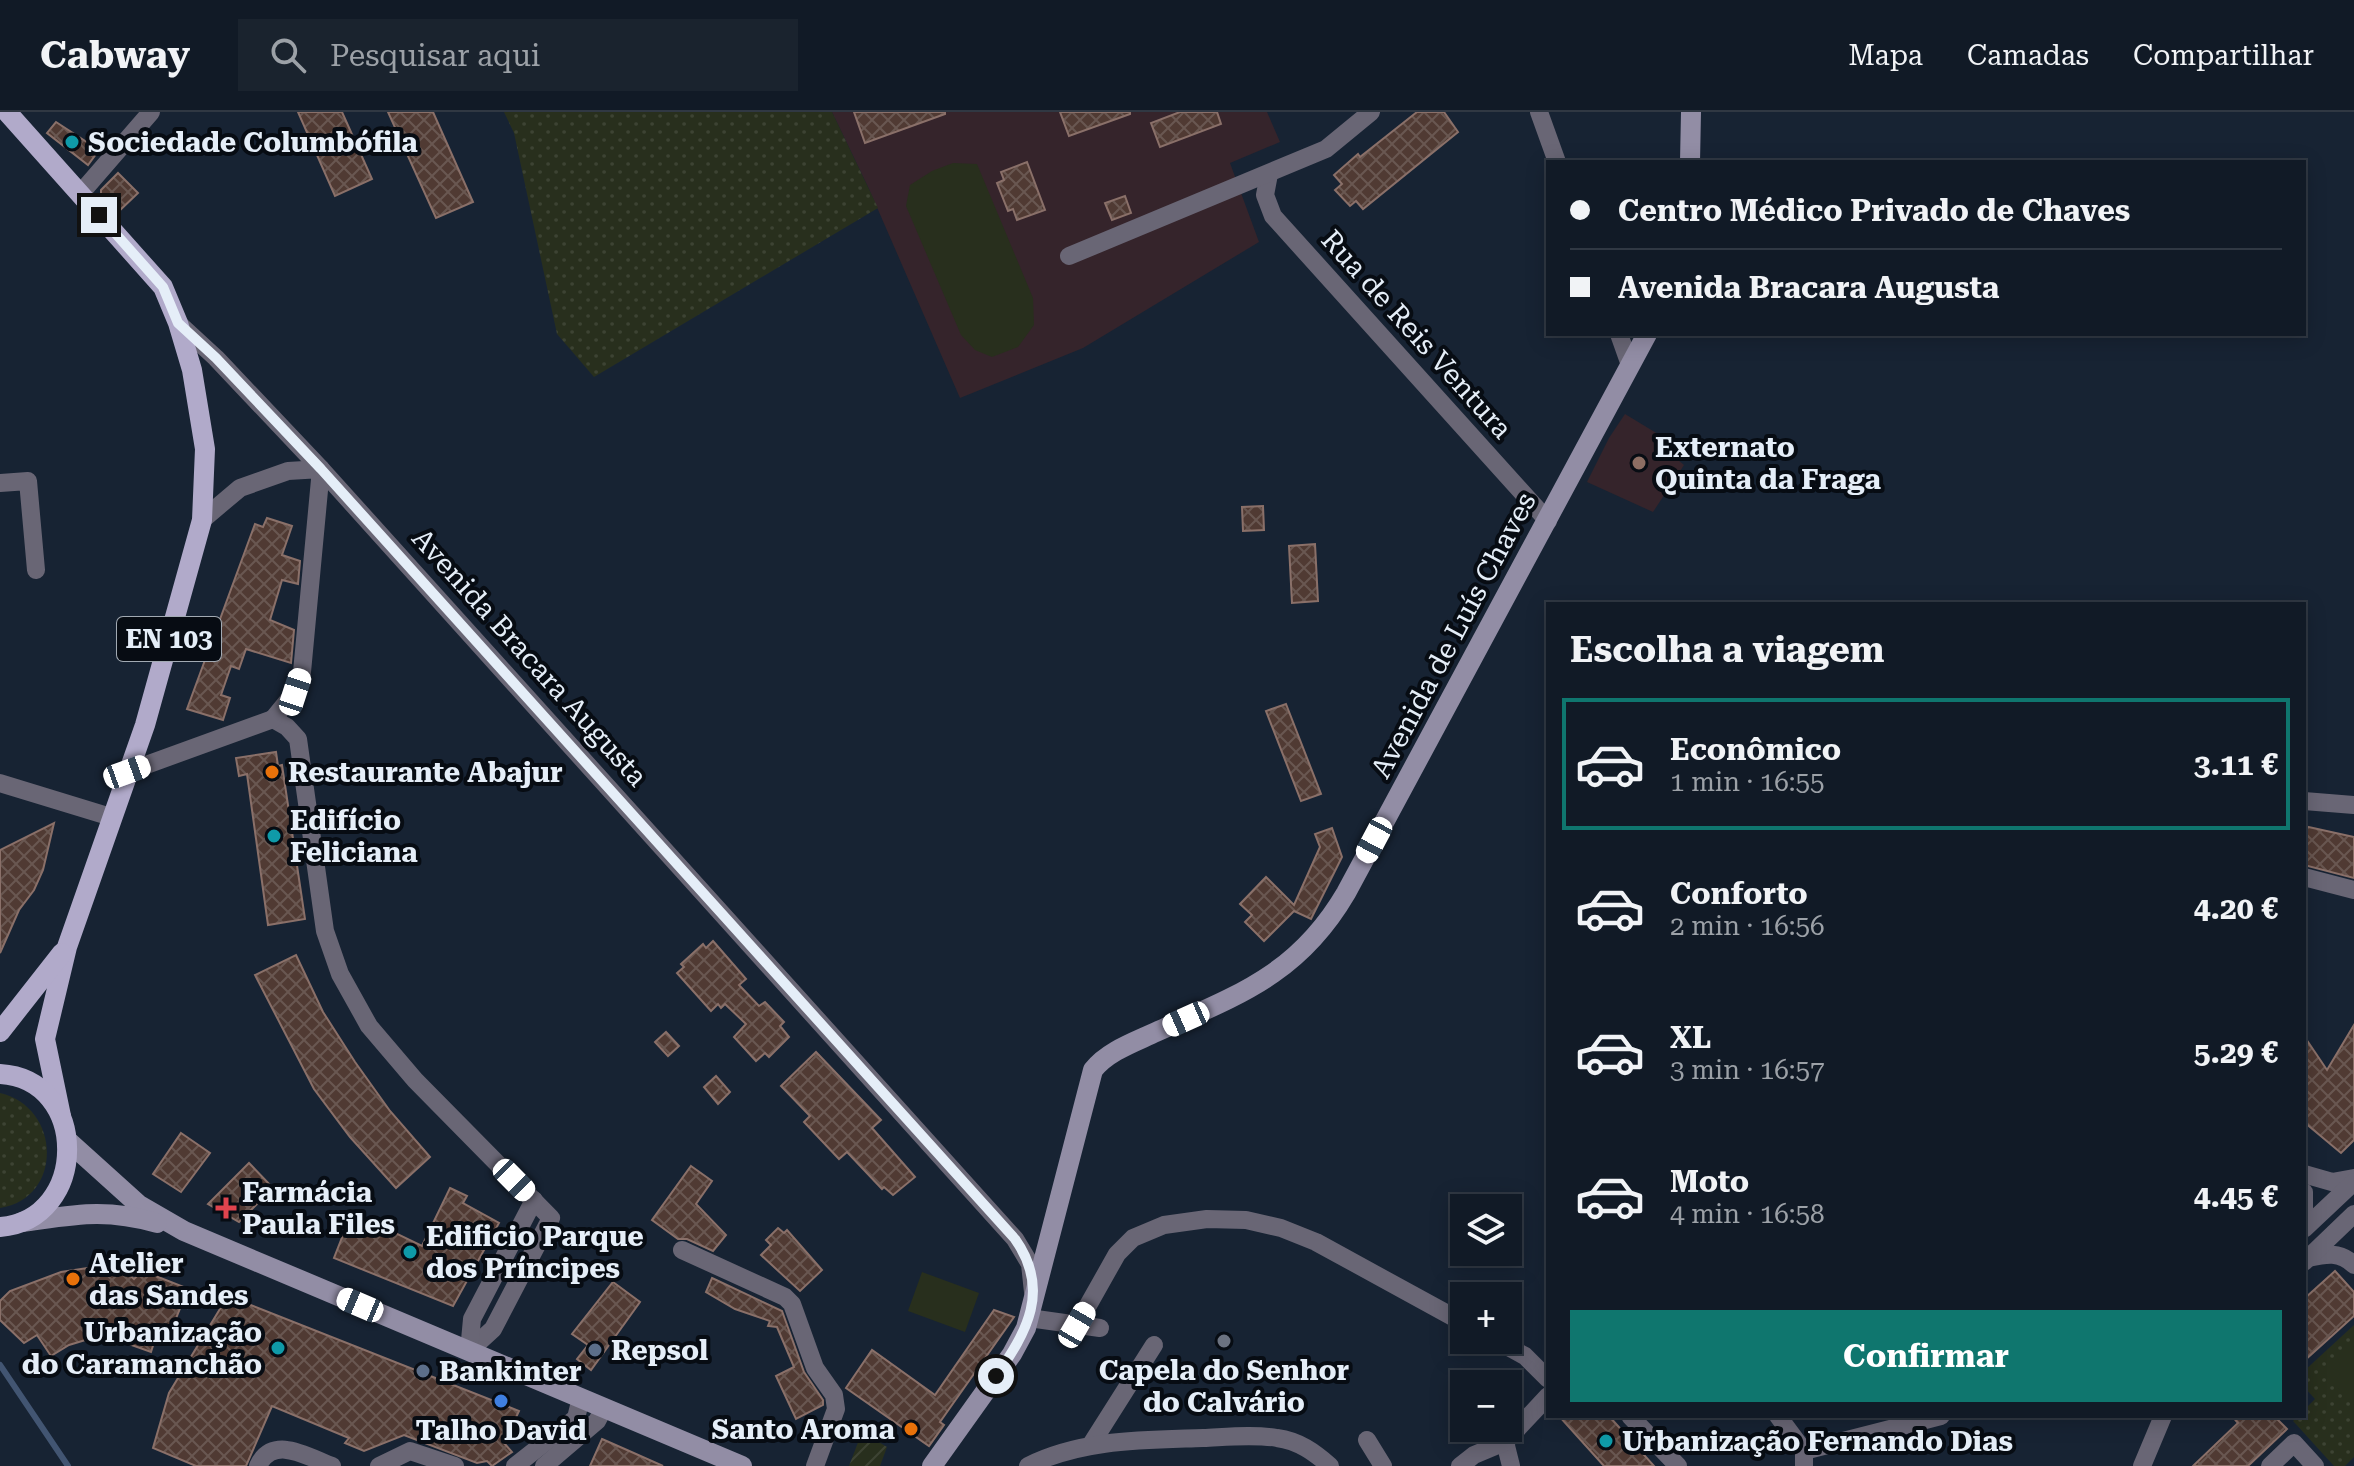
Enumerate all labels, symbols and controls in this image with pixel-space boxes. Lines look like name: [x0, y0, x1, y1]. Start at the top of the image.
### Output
search box: [238, 19, 798, 91]
text: Cabway: [40, 33, 190, 77]
icon: search: [266, 33, 310, 77]
text: Pesquisar aqui: [330, 38, 540, 73]
text: Mapa: [1848, 39, 1923, 72]
text: Camadas: [1967, 39, 2089, 72]
text: Compartilhar: [2133, 39, 2314, 72]
place label: Sociedade Columbófila: [88, 126, 418, 159]
marker: Sociedade Columbófila: [63, 133, 81, 151]
text: Centro Médico Privado de Chaves: [1618, 193, 2130, 228]
route end: [81, 197, 117, 233]
street label: Rua de Reis Ventura: [1314, 223, 1519, 445]
text: Avenida Bracara Augusta: [1618, 270, 1999, 305]
place label: Externato Quinta da Fraga: [1655, 431, 1881, 496]
marker: Externato Quinta da Fraga: [1630, 454, 1648, 472]
street label: Avenida de Luís Chaves: [1364, 487, 1543, 784]
street label: Avenida Bracara Augusta: [405, 522, 654, 793]
road number: EN 103: [117, 617, 221, 661]
text: Escolha a viagem: [1570, 629, 1885, 671]
car: [276, 665, 314, 719]
icon: car: [1574, 728, 1646, 800]
text: Econômico: [1670, 732, 1841, 767]
text: 3.11 €: [2194, 747, 2278, 782]
car: [100, 753, 154, 791]
place label: Restaurante Abajur: [288, 756, 563, 789]
marker: Restaurante Abajur: [263, 763, 281, 781]
text: 1 min · 16:55: [1670, 767, 1825, 797]
place label: Edifício Feliciana: [290, 804, 418, 869]
car: [1352, 813, 1396, 867]
marker: Edifício Feliciana: [265, 827, 283, 845]
icon: car: [1574, 872, 1646, 944]
text: Conforto: [1670, 876, 1808, 911]
text: 4.20 €: [2194, 891, 2278, 926]
text: 2 min · 16:56: [1670, 911, 1825, 941]
car: [1159, 998, 1213, 1040]
icon: car: [1574, 1016, 1646, 1088]
text: XL: [1670, 1020, 1711, 1055]
text: 5.29 €: [2194, 1035, 2278, 1070]
text: 3 min · 16:57: [1670, 1055, 1825, 1085]
car: [489, 1155, 539, 1205]
icon: car: [1574, 1160, 1646, 1232]
text: Moto: [1670, 1164, 1749, 1199]
place label: Farmácia Paula Files: [242, 1176, 395, 1241]
text: 4.45 €: [2194, 1179, 2278, 1214]
map controls: [1450, 1194, 1522, 1442]
button: layers: [1450, 1194, 1522, 1266]
marker: Farmácia Paula Files: [217, 1199, 235, 1217]
text: 4 min · 16:58: [1670, 1199, 1825, 1229]
place label: Edificio Parque dos Príncipes: [426, 1220, 644, 1285]
marker: Edificio Parque dos Príncipes: [401, 1243, 419, 1261]
place label: Atelier das Sandes: [89, 1247, 249, 1312]
marker: Atelier das Sandes: [64, 1270, 82, 1288]
button: +: [1450, 1282, 1522, 1354]
car: [333, 1285, 387, 1325]
car: [1055, 1298, 1099, 1352]
button: Confirmar: [1570, 1310, 2282, 1402]
place label: Urbanização do Caramanchão: [22, 1316, 262, 1381]
marker: Capela do Senhor do Calvário: [1215, 1332, 1233, 1350]
place label: Repsol: [611, 1334, 708, 1367]
marker: Urbanização do Caramanchão: [269, 1339, 287, 1357]
marker: Repsol: [586, 1341, 604, 1359]
place label: Capela do Senhor do Calvário: [1099, 1354, 1350, 1419]
place label: Bankinter: [439, 1355, 582, 1388]
route start: [978, 1358, 1014, 1394]
marker: Bankinter: [414, 1362, 432, 1380]
button: −: [1450, 1370, 1522, 1442]
marker: Talho David: [492, 1392, 510, 1410]
place label: Santo Aroma: [711, 1413, 896, 1446]
place label: Talho David: [415, 1414, 587, 1447]
marker: Santo Aroma: [902, 1420, 920, 1438]
place label: Urbanização Fernando Dias: [1622, 1425, 2013, 1458]
marker: Urbanização Fernando Dias: [1597, 1432, 1615, 1450]

